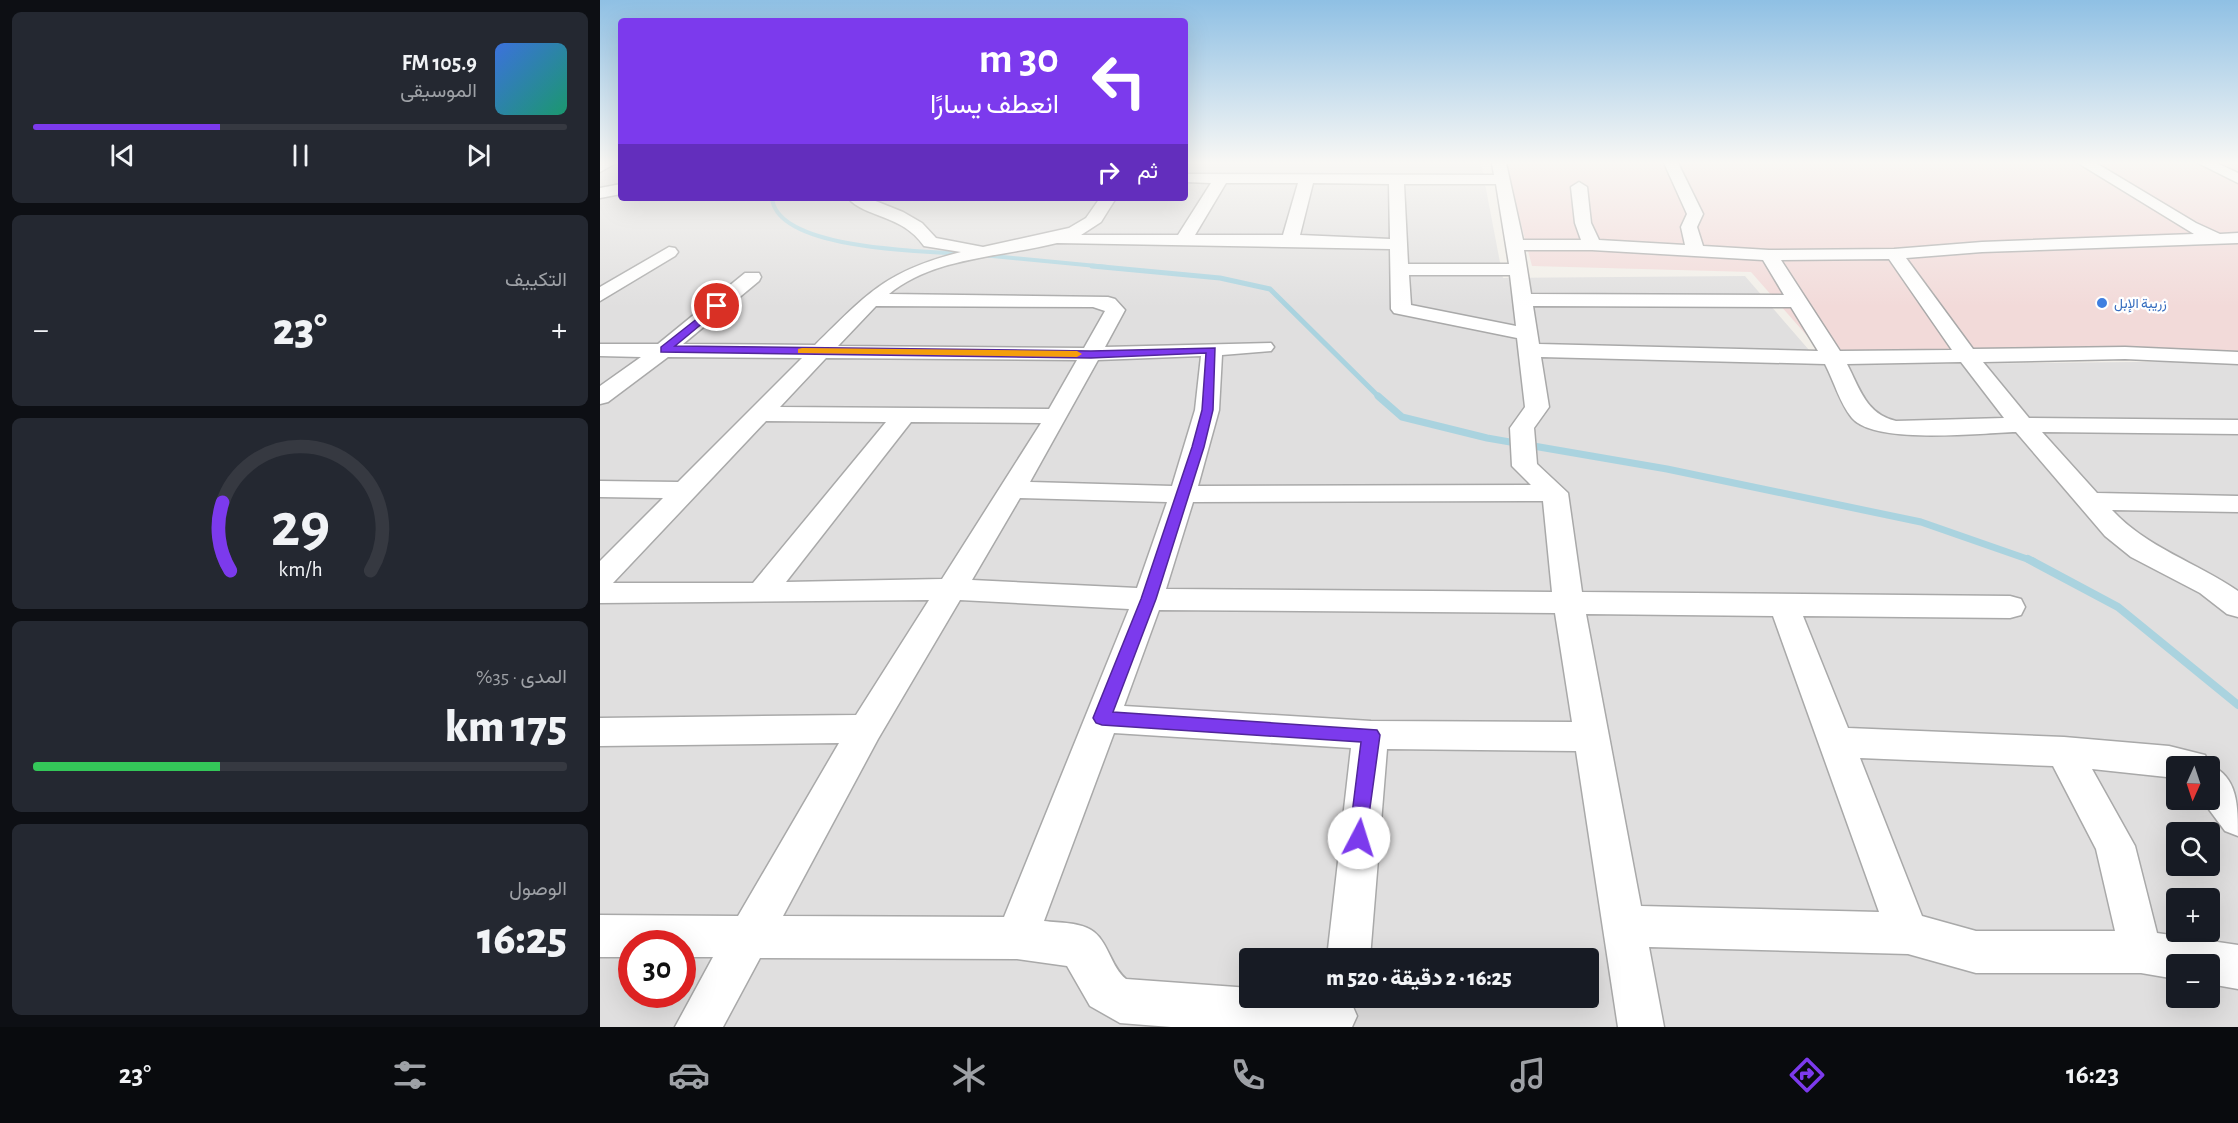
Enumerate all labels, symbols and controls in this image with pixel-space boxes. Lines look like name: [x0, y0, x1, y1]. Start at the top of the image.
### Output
text: 30 m: [979, 38, 1059, 80]
icon: left: [1080, 42, 1158, 120]
text: 105.9 FM: [402, 52, 477, 74]
text: الموسيقى: [400, 81, 477, 101]
text: انعطف يسارًا: [930, 91, 1059, 118]
icon: previous: [106, 139, 139, 172]
icon: pause: [284, 139, 317, 172]
icon: next: [462, 139, 495, 172]
icon: right: [1092, 156, 1125, 189]
text: ثم: [1137, 160, 1158, 182]
text: التكييف: [505, 270, 567, 290]
pin: [691, 280, 742, 331]
icon: arrive: [700, 289, 733, 322]
marker: زريبة الإبل: [2095, 296, 2109, 310]
place label: زريبة الإبل: [2114, 297, 2167, 313]
text: 23°: [273, 308, 327, 353]
text: −: [33, 314, 49, 347]
text: +: [551, 314, 567, 347]
text: 29: [270, 495, 330, 557]
text: km/h: [278, 559, 322, 580]
text: المدى · 35%: [476, 667, 567, 687]
text: 175 km: [445, 705, 567, 750]
north arrow: [2166, 756, 2220, 810]
map controls: [2166, 756, 2220, 1008]
position arrow: [1327, 806, 1391, 870]
button: search: [2166, 822, 2220, 876]
text: الوصول: [509, 879, 567, 899]
button: +: [2166, 888, 2220, 942]
text: 16:25: [477, 917, 567, 962]
speed limit sign: 30: [618, 930, 696, 1008]
button: −: [2166, 954, 2220, 1008]
text: 16:25 · 2 دقيقة · 520 m: [1326, 967, 1512, 989]
icon: filters: [389, 1054, 431, 1096]
icon: car: [668, 1054, 710, 1096]
icon: climate: [948, 1054, 990, 1096]
icon: phone: [1227, 1054, 1269, 1096]
icon: music: [1507, 1054, 1549, 1096]
icon: directions: [1786, 1054, 1828, 1096]
text: 23°: [119, 1061, 151, 1088]
text: 16:23: [2066, 1061, 2119, 1088]

